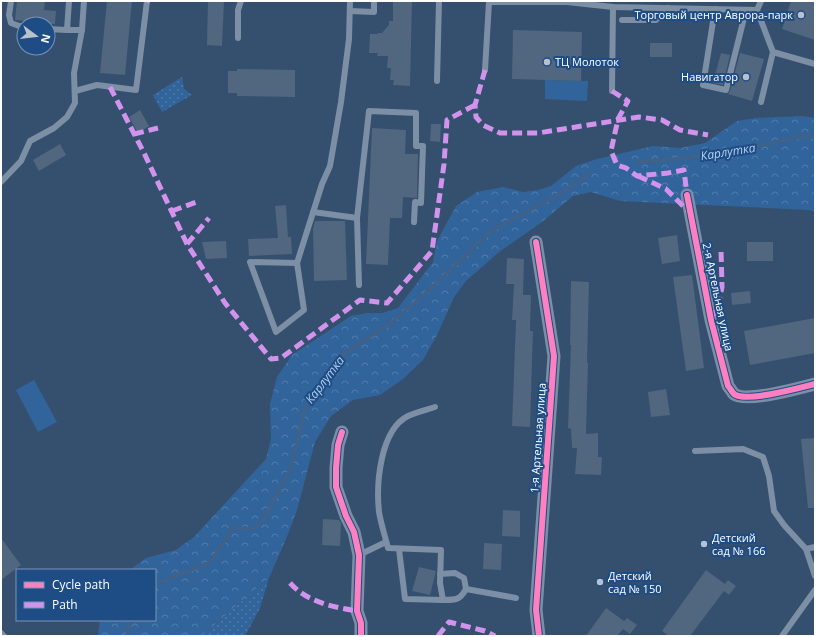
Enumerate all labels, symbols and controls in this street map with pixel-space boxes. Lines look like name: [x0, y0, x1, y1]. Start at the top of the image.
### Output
place label: Торговый центр Аврора-парк: [634, 7, 793, 22]
marker: Торговый центр Аврора-парк: [796, 10, 806, 20]
north arrow: [16, 16, 56, 56]
text: N: [38, 32, 55, 45]
place label: ТЦ Молоток: [555, 54, 619, 69]
marker: ТЦ Молоток: [542, 57, 552, 67]
place label: Навигатор: [681, 69, 738, 84]
marker: Навигатор: [741, 72, 751, 82]
water label: Карлутка: [699, 139, 757, 164]
street label: 2-я Артельная улица: [700, 241, 737, 352]
water label: Карлутка: [301, 352, 348, 407]
street label: 1-я Артельная улица: [526, 382, 549, 494]
place label: Детский сад № 166: [712, 530, 766, 558]
marker: Детский сад № 166: [699, 539, 709, 549]
place label: Детский сад № 150: [608, 568, 662, 596]
legend: [16, 569, 156, 621]
text: Cycle path: [52, 576, 110, 593]
marker: Детский сад № 150: [595, 577, 605, 587]
text: Path: [52, 596, 78, 613]

